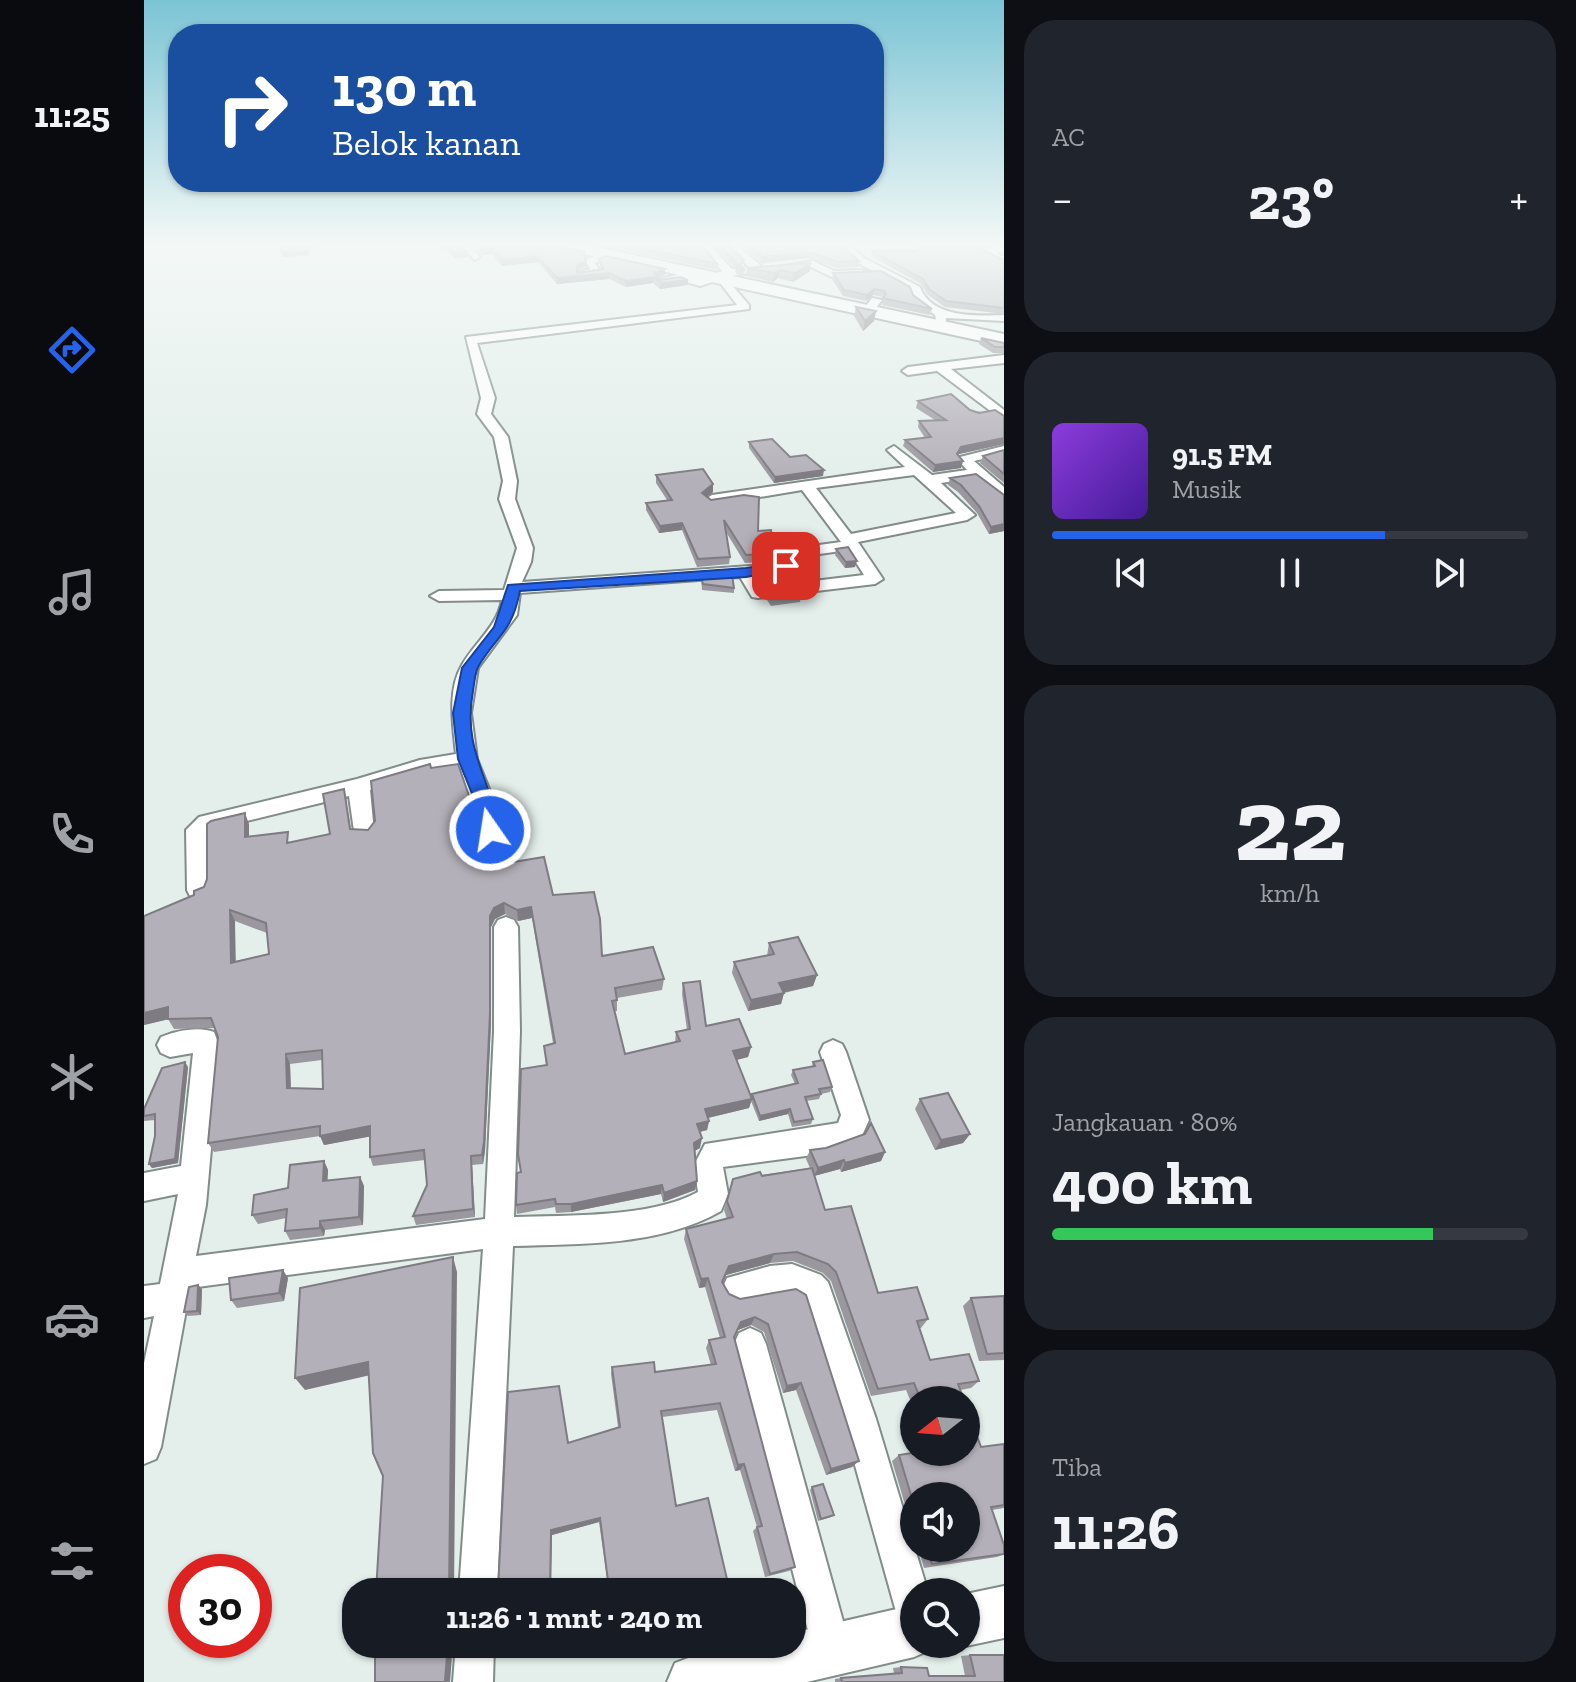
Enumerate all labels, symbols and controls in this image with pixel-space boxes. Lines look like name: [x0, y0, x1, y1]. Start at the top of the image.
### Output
text: 130 m: [332, 53, 476, 120]
icon: right: [200, 56, 304, 160]
text: 11:25: [34, 93, 110, 136]
text: Belok kanan: [332, 121, 520, 164]
text: AC: [1052, 121, 1085, 153]
text: 23°: [1248, 162, 1334, 234]
text: −: [1052, 172, 1073, 225]
text: +: [1509, 172, 1528, 225]
icon: directions: [44, 322, 100, 378]
text: 91.5 FM: [1172, 437, 1272, 473]
text: Musik: [1172, 473, 1241, 505]
pin: [752, 532, 820, 600]
icon: arrive: [764, 544, 808, 588]
icon: previous: [1109, 551, 1153, 595]
icon: pause: [1268, 551, 1312, 595]
icon: next: [1427, 551, 1471, 595]
icon: music: [44, 564, 100, 620]
text: 22: [1234, 762, 1346, 887]
position arrow: [448, 788, 532, 872]
icon: phone: [44, 806, 100, 862]
text: km/h: [1260, 877, 1320, 909]
icon: climate: [44, 1049, 100, 1105]
text: Jangkauan · 80%: [1052, 1106, 1237, 1138]
text: 400 km: [1052, 1147, 1252, 1219]
icon: car: [44, 1291, 100, 1347]
north arrow: [900, 1386, 980, 1466]
map controls: [900, 1386, 980, 1658]
text: Tiba: [1052, 1451, 1102, 1483]
button: sound: [900, 1482, 980, 1562]
text: 11:26: [1052, 1492, 1180, 1564]
icon: filters: [44, 1533, 100, 1589]
speed limit sign: 30: [168, 1554, 272, 1658]
button: search: [900, 1578, 980, 1658]
text: 11:26 · 1 mnt · 240 m: [446, 1600, 702, 1636]

